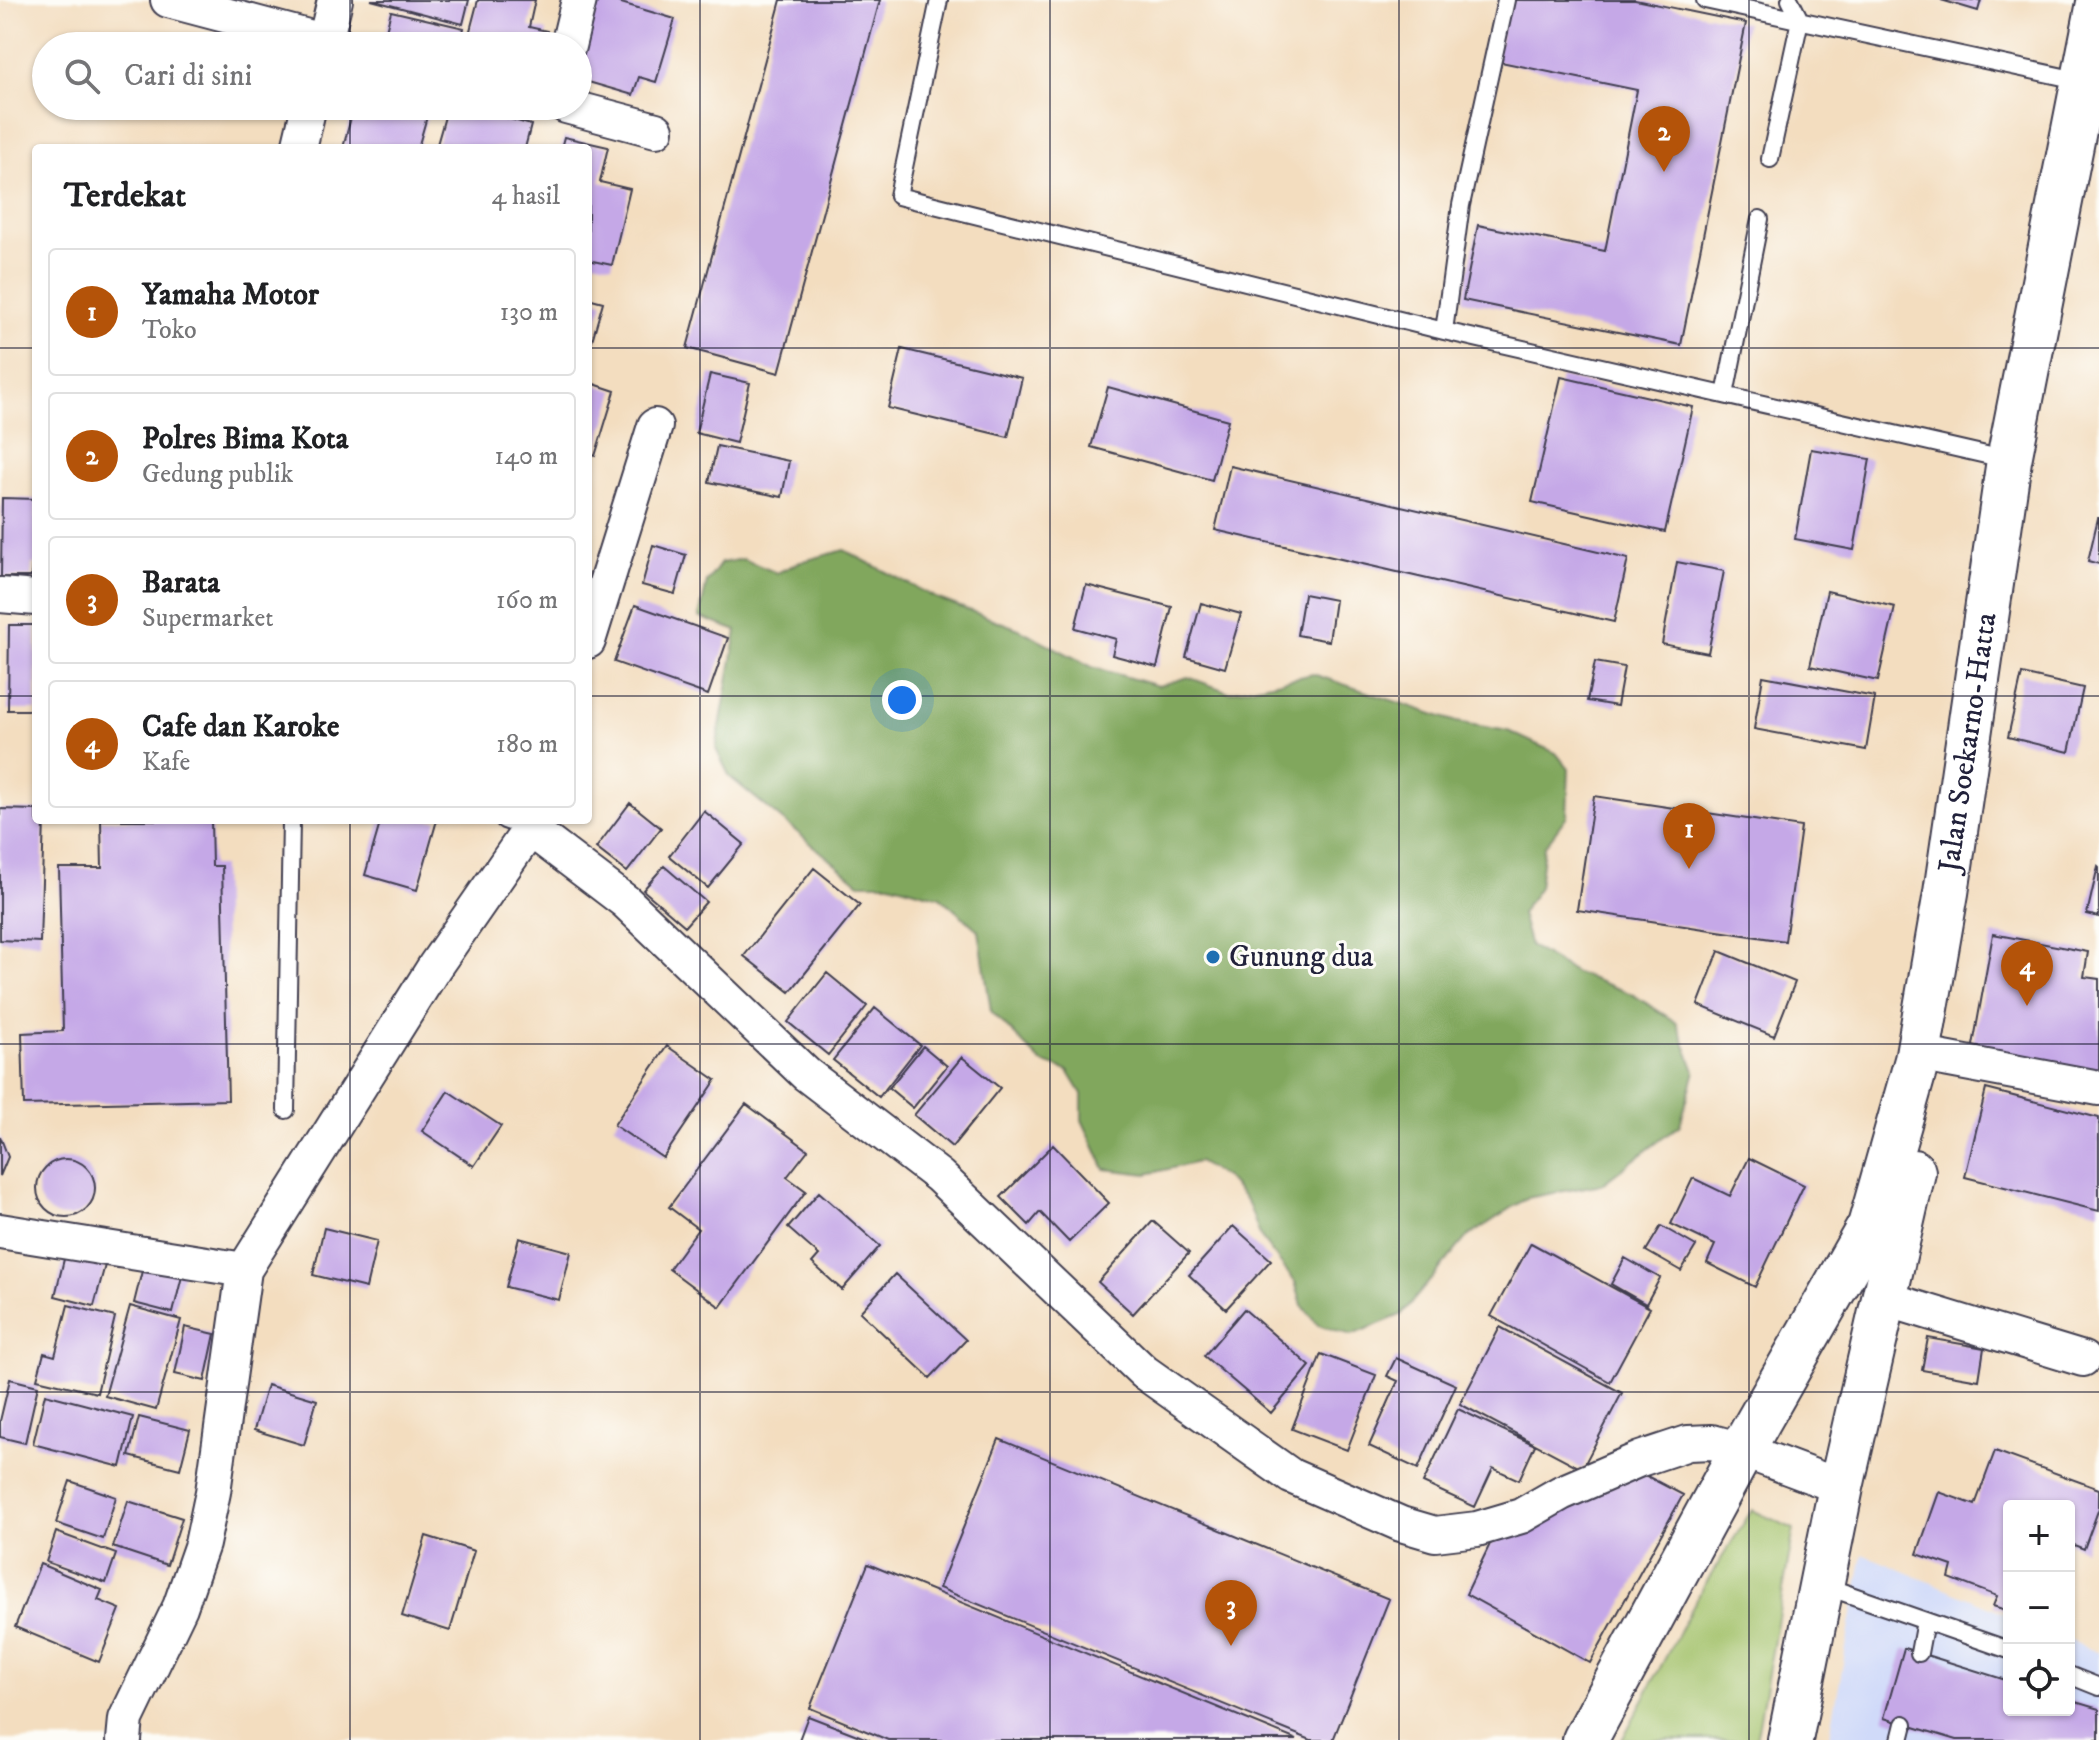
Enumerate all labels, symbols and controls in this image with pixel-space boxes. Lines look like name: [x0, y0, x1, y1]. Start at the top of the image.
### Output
search box: [32, 32, 592, 120]
icon: search: [60, 54, 104, 98]
text: Cari di sini: [124, 58, 252, 95]
pin: 2: [1638, 106, 1690, 172]
text: Terdekat: [64, 175, 186, 217]
text: 4 hasil: [492, 180, 560, 213]
text: Yamaha Motor: [142, 277, 319, 314]
text: 1: [87, 296, 97, 329]
text: 130 m: [500, 296, 558, 329]
text: Toko: [142, 314, 197, 347]
text: Polres Bima Kota: [142, 421, 348, 458]
text: 2: [86, 440, 98, 473]
text: 140 m: [494, 440, 558, 473]
text: Gedung publik: [142, 458, 293, 491]
text: Barata: [142, 565, 220, 602]
text: 3: [87, 584, 97, 617]
text: 160 m: [496, 584, 558, 617]
text: Supermarket: [142, 602, 274, 635]
street label: Jalan Soekarno-Hatta: [1930, 610, 2005, 878]
your location: [882, 680, 922, 720]
text: Cafe dan Karoke: [142, 709, 339, 746]
text: 4: [85, 728, 99, 761]
text: 180 m: [496, 728, 558, 761]
text: Kafe: [142, 746, 190, 779]
pin: 1: [1663, 803, 1715, 869]
place label: Gunung dua: [1229, 939, 1374, 976]
pin: 4: [2001, 940, 2053, 1006]
marker: Gunung dua: [1204, 948, 1222, 966]
map controls: [2003, 1500, 2075, 1716]
button: +: [2003, 1500, 2075, 1572]
button: −: [2003, 1572, 2075, 1644]
pin: 3: [1205, 1580, 1257, 1646]
button: locate: [2003, 1644, 2075, 1716]

